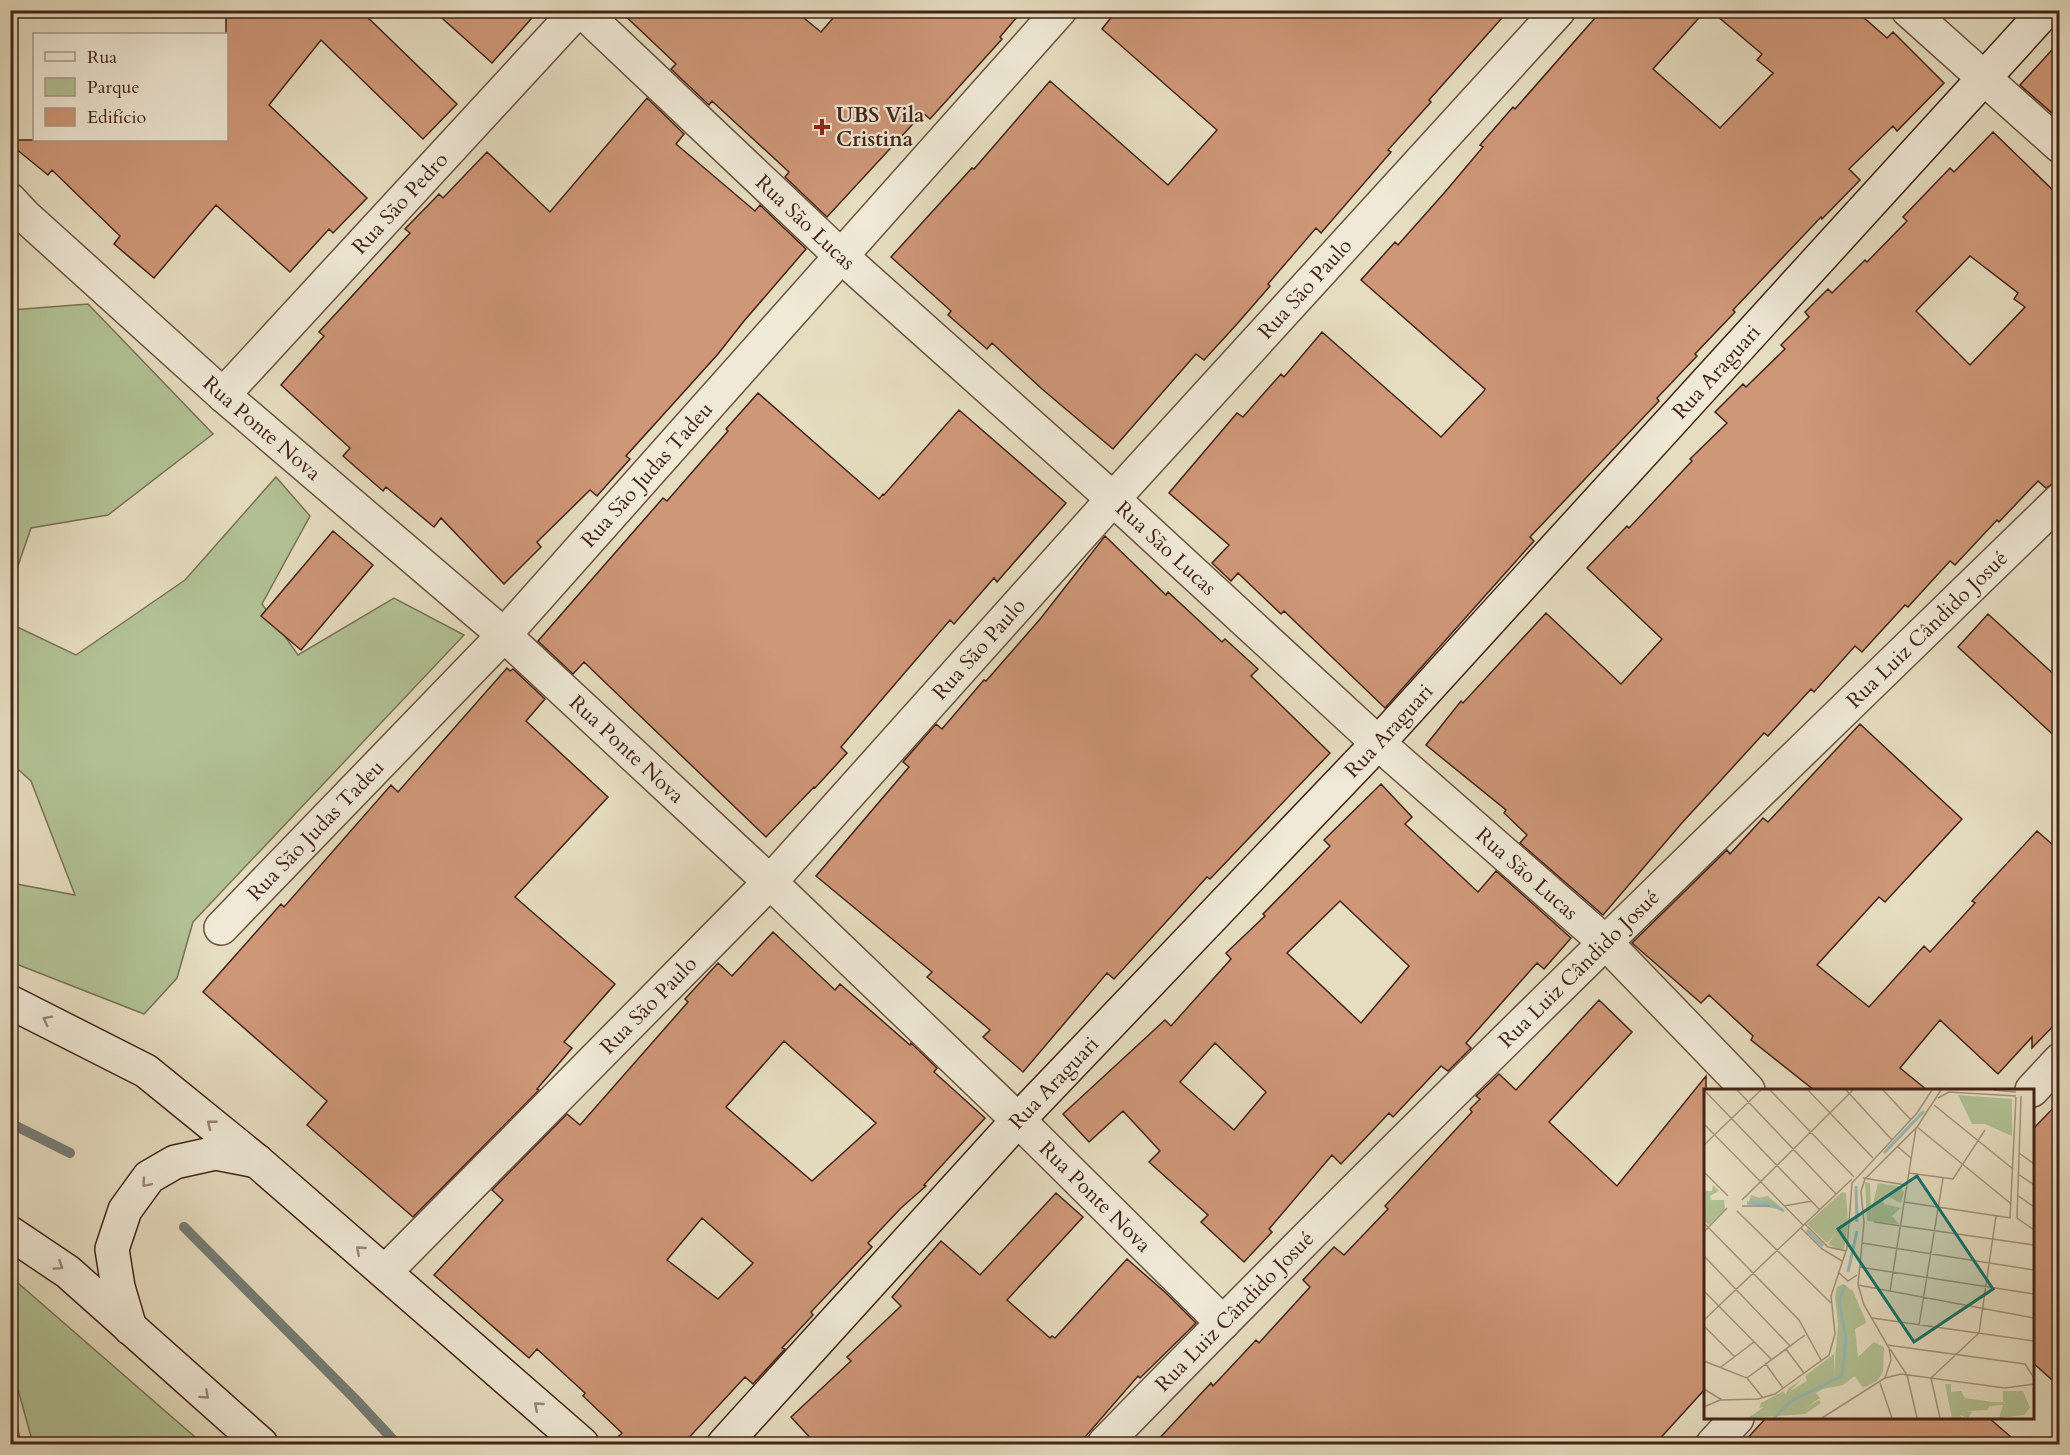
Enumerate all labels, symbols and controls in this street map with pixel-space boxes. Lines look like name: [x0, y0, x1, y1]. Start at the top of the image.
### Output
legend: [33, 33, 228, 141]
text: Rua: [87, 45, 117, 70]
text: Parque: [87, 75, 140, 100]
place label: UBS Vila Cristina: [836, 101, 925, 154]
text: Edifício: [87, 105, 147, 130]
marker: UBS Vila Cristina: [813, 118, 831, 136]
street label: Rua São Pedro: [345, 146, 455, 261]
street label: Rua São Lucas: [749, 168, 862, 277]
street label: Rua São Paulo: [1251, 232, 1359, 345]
street label: Rua Araguari: [1666, 318, 1767, 425]
street label: Rua Ponte Nova: [197, 369, 327, 487]
street label: Rua São Judas Tadeu: [574, 396, 719, 554]
street label: Rua São Lucas: [1110, 494, 1223, 602]
street label: Rua Luiz Cândido Josué: [1840, 544, 2014, 715]
street label: Rua São Paulo: [926, 592, 1032, 706]
street label: Rua Araguari: [1338, 677, 1440, 784]
street label: Rua Ponte Nova: [563, 688, 691, 810]
street label: Rua São Judas Tadeu: [241, 753, 390, 907]
street label: Rua São Lucas: [1470, 821, 1584, 926]
street label: Rua Luiz Cândido Josué: [1492, 883, 1666, 1054]
street label: Rua São Paulo: [593, 950, 703, 1061]
one-way arrow: [42, 1016, 53, 1028]
street label: Rua Araguari: [1002, 1030, 1105, 1135]
inset map: [1704, 1089, 2034, 1419]
one-way arrow: [207, 1120, 218, 1131]
street label: Rua Ponte Nova: [1033, 1134, 1158, 1259]
one-way arrow: [142, 1176, 153, 1187]
street label: Rua Luiz Cândido Josué: [1148, 1225, 1320, 1398]
one-way arrow: [356, 1246, 366, 1257]
one-way arrow: [52, 1259, 63, 1270]
one-way arrow: [198, 1388, 209, 1399]
one-way arrow: [534, 1402, 545, 1413]

